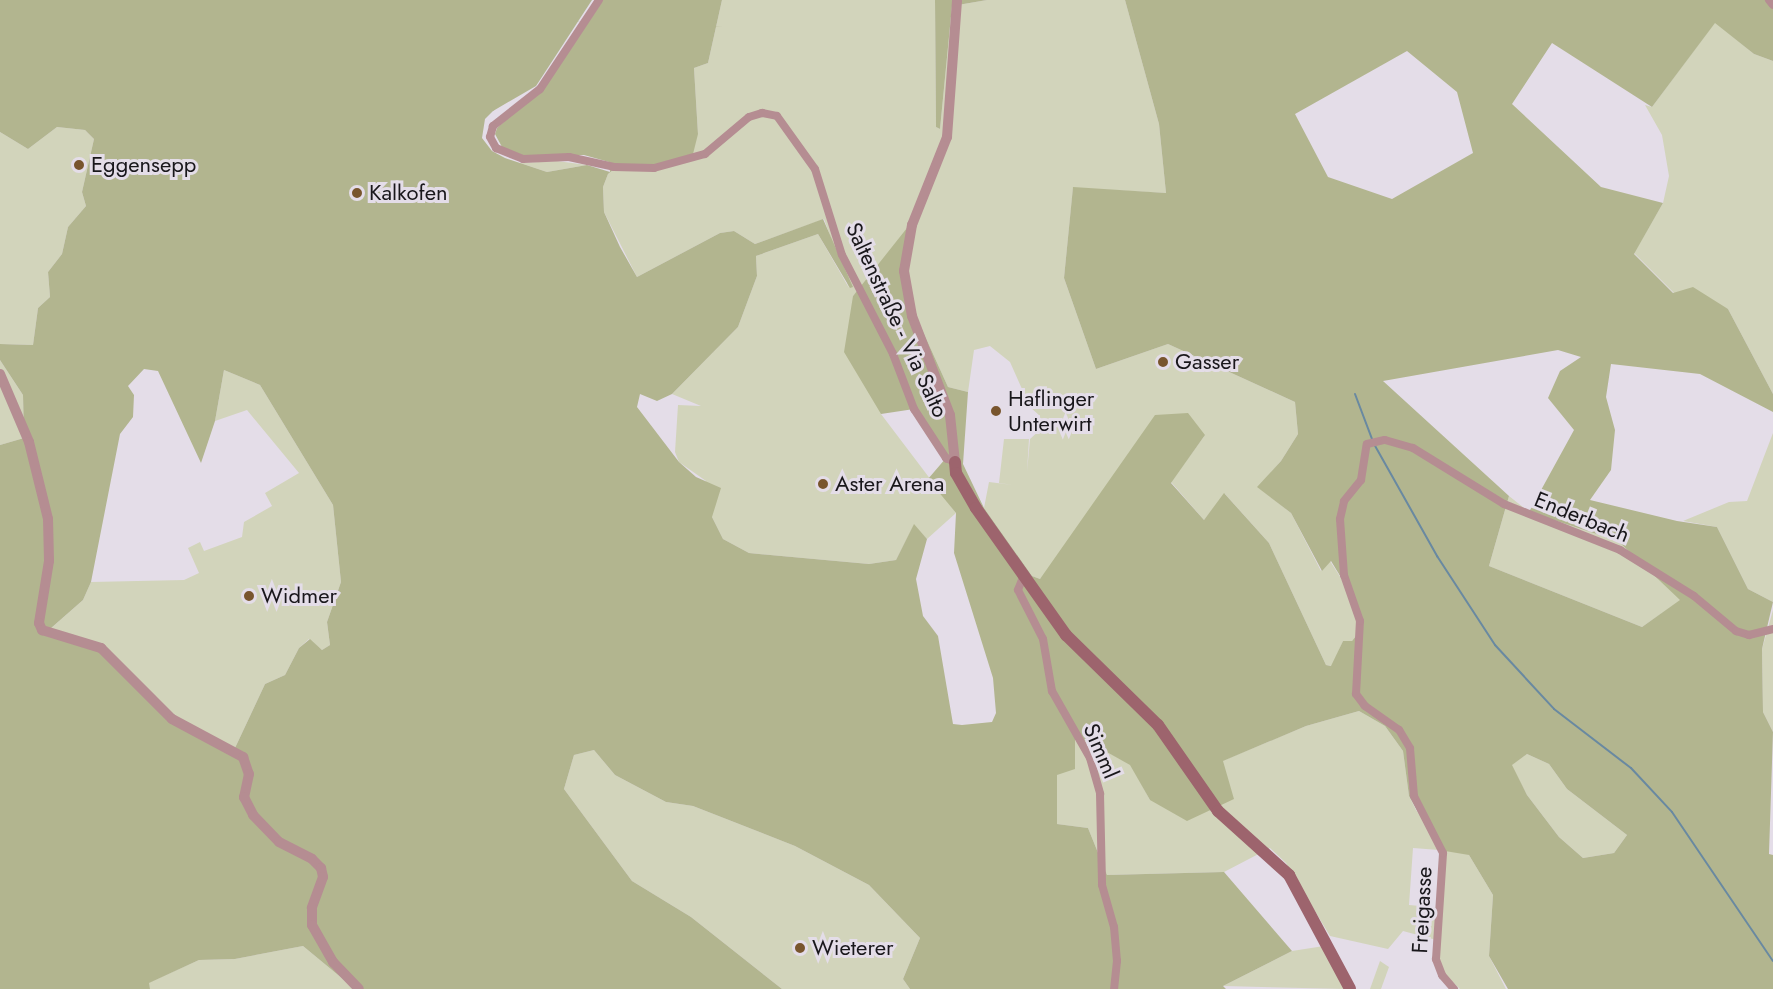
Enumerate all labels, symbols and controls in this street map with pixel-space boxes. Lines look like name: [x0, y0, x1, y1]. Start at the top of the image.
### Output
place label: Eggensepp: [91, 152, 196, 178]
marker: Eggensepp: [72, 158, 86, 172]
place label: Kalkofen: [369, 180, 448, 206]
marker: Kalkofen: [350, 186, 364, 200]
street label: Saltenstraße - Via Salto: [840, 218, 954, 422]
place label: Gasser: [1175, 349, 1239, 375]
marker: Gasser: [1156, 355, 1170, 369]
place label: Haflinger Unterwirt: [1008, 385, 1094, 436]
marker: Haflinger Unterwirt: [989, 404, 1003, 418]
place label: Aster Arena: [835, 471, 944, 497]
marker: Aster Arena: [816, 477, 830, 491]
street label: Enderbach: [1531, 486, 1633, 548]
place label: Widmer: [261, 583, 337, 609]
marker: Widmer: [242, 589, 256, 603]
street label: Simml: [1078, 720, 1124, 782]
street label: Freigasse: [1407, 866, 1437, 954]
place label: Wieterer: [812, 935, 894, 961]
marker: Wieterer: [793, 941, 807, 955]

